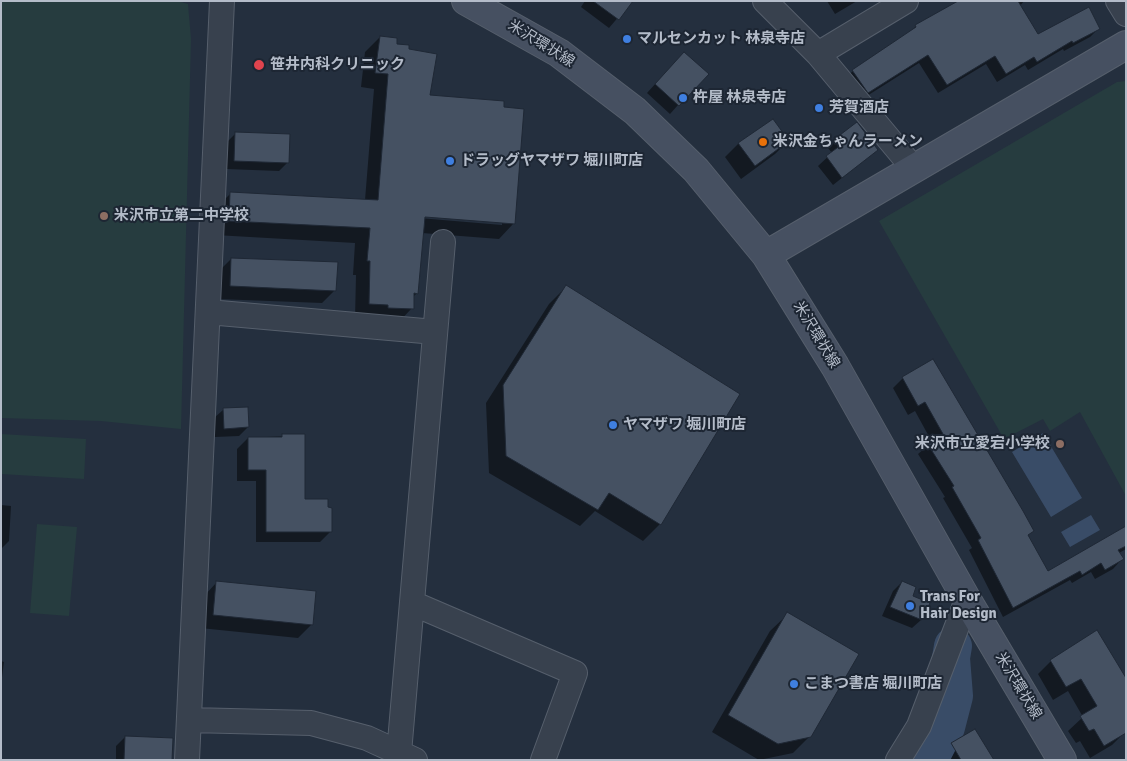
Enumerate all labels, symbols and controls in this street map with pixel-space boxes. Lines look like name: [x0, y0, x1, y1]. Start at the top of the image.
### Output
street label: 米沢環状線: [504, 16, 578, 72]
place label: マルセンカット 林泉寺店: [637, 30, 805, 48]
marker: マルセンカット 林泉寺店: [621, 33, 633, 45]
place label: 笹井内科クリニック: [270, 56, 405, 74]
marker: 笹井内科クリニック: [252, 58, 266, 72]
place label: 杵屋 林泉寺店: [693, 89, 786, 107]
marker: 杵屋 林泉寺店: [677, 92, 689, 104]
place label: 芳賀酒店: [829, 99, 889, 117]
marker: 芳賀酒店: [813, 102, 825, 114]
place label: 米沢金ちゃんラーメン: [773, 133, 923, 151]
marker: 米沢金ちゃんラーメン: [757, 136, 769, 148]
place label: ドラッグヤマザワ 堀川町店: [460, 152, 643, 170]
marker: ドラッグヤマザワ 堀川町店: [444, 155, 456, 167]
place label: 米沢市立第二中学校: [114, 207, 249, 225]
marker: 米沢市立第二中学校: [98, 210, 110, 222]
street label: 米沢環状線: [789, 298, 843, 372]
place label: ヤマザワ 堀川町店: [623, 416, 746, 434]
marker: ヤマザワ 堀川町店: [607, 419, 619, 431]
place label: 米沢市立愛宕小学校: [915, 435, 1050, 453]
marker: 米沢市立愛宕小学校: [1054, 438, 1066, 450]
place label: Trans For Hair Design: [920, 588, 997, 623]
marker: Trans For Hair Design: [904, 600, 916, 612]
street label: 米沢環状線: [991, 649, 1045, 723]
place label: こまつ書店 堀川町店: [804, 675, 942, 693]
marker: こまつ書店 堀川町店: [788, 678, 800, 690]

